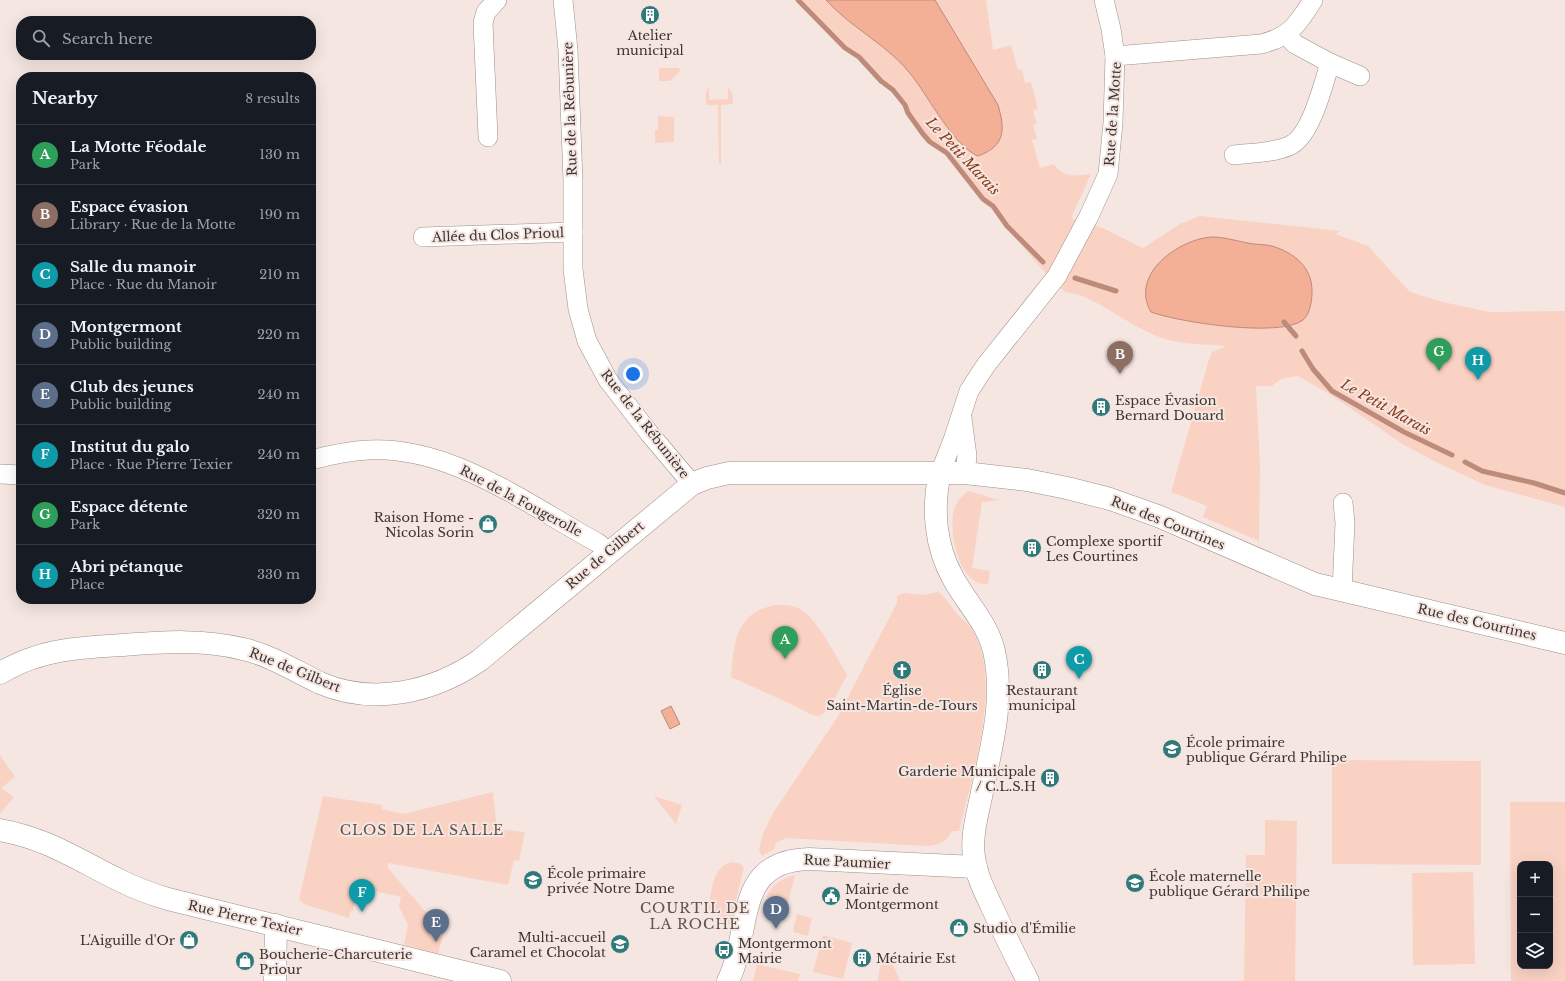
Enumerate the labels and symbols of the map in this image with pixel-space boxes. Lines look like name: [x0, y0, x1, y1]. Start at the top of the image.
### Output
building icon: Atelier municipal: [639, 4, 661, 26]
place label: Atelier municipal: [616, 27, 684, 59]
street label: Rue de la Rébunière: [559, 42, 581, 176]
street label: Rue de la Motte: [1101, 61, 1125, 167]
water label: Le Petit Marais: [922, 112, 1004, 199]
street label: Allée du Clos Prioul: [431, 224, 564, 246]
pin: G: [1426, 338, 1452, 371]
pin: B: [1107, 341, 1133, 374]
pin: H: [1465, 347, 1491, 380]
your location: [623, 364, 643, 384]
street label: Rue de la Rébunière: [597, 366, 693, 482]
water label: Le Petit Marais: [1337, 374, 1434, 439]
place label: Espace Évasion Bernard Douard: [1115, 392, 1224, 424]
building icon: Espace Évasion Bernard Douard: [1090, 396, 1112, 418]
street label: Rue de la Fougerolle: [457, 462, 585, 540]
street label: Rue des Courtines: [1108, 492, 1228, 554]
place label: Raison Home - Nicolas Sorin: [374, 509, 474, 541]
shop icon: Raison Home - Nicolas Sorin: [477, 513, 499, 535]
street label: Rue de Gilbert: [562, 517, 648, 593]
place label: Complexe sportif Les Courtines: [1046, 533, 1164, 565]
building icon: Complexe sportif Les Courtines: [1021, 537, 1043, 559]
street label: Rue des Courtines: [1416, 600, 1538, 644]
pin: A: [772, 626, 798, 659]
street label: Rue de Gilbert: [247, 644, 343, 696]
pin: C: [1066, 646, 1092, 679]
church icon: Église Saint-Martin-de-Tours: [891, 659, 913, 681]
building icon: Restaurant municipal: [1031, 659, 1053, 681]
place label: Église Saint-Martin-de-Tours: [826, 682, 978, 714]
place label: Restaurant municipal: [1006, 682, 1078, 714]
place label: École primaire publique Gérard Philipe: [1186, 734, 1347, 766]
school or university icon: École primaire publique Gérard Philipe: [1161, 738, 1183, 760]
place label: Garderie Municipale / C.L.S.H: [898, 763, 1036, 795]
building icon: Garderie Municipale / C.L.S.H: [1039, 767, 1061, 789]
district label: CLOS DE LA SALLE: [340, 821, 504, 839]
street label: Rue Paumier: [803, 851, 892, 873]
place label: École primaire privée Notre Dame: [547, 865, 675, 897]
place label: École maternelle publique Gérard Philipe: [1149, 868, 1310, 900]
school or university icon: École primaire privée Notre Dame: [522, 869, 544, 891]
school or university icon: École maternelle publique Gérard Philipe: [1124, 872, 1146, 894]
pin: F: [349, 879, 375, 912]
place label: Mairie de Montgermont: [845, 881, 939, 913]
public building icon: Mairie de Montgermont: [820, 885, 842, 907]
pin: D: [763, 896, 789, 929]
street label: Rue Pierre Texier: [186, 897, 304, 940]
district label: COURTIL DE LA ROCHE: [640, 899, 750, 933]
pin: E: [423, 909, 449, 942]
shop icon: Studio d'Émilie: [948, 917, 970, 939]
place label: Studio d'Émilie: [973, 920, 1076, 937]
shop icon: L'Aiguille d'Or: [178, 929, 200, 951]
place label: Multi-accueil Caramel et Chocolat: [470, 929, 606, 961]
place label: L'Aiguille d'Or: [80, 932, 176, 949]
school or university icon: Multi-accueil Caramel et Chocolat: [609, 933, 631, 955]
place label: Montgermont Mairie: [738, 935, 832, 967]
bus stop icon: Montgermont Mairie: [713, 939, 735, 961]
place label: Boucherie-Charcuterie Priour: [259, 946, 412, 978]
building icon: Métairie Est: [851, 947, 873, 969]
shop icon: Boucherie-Charcuterie Priour: [234, 950, 256, 972]
place label: Métairie Est: [876, 950, 956, 967]

